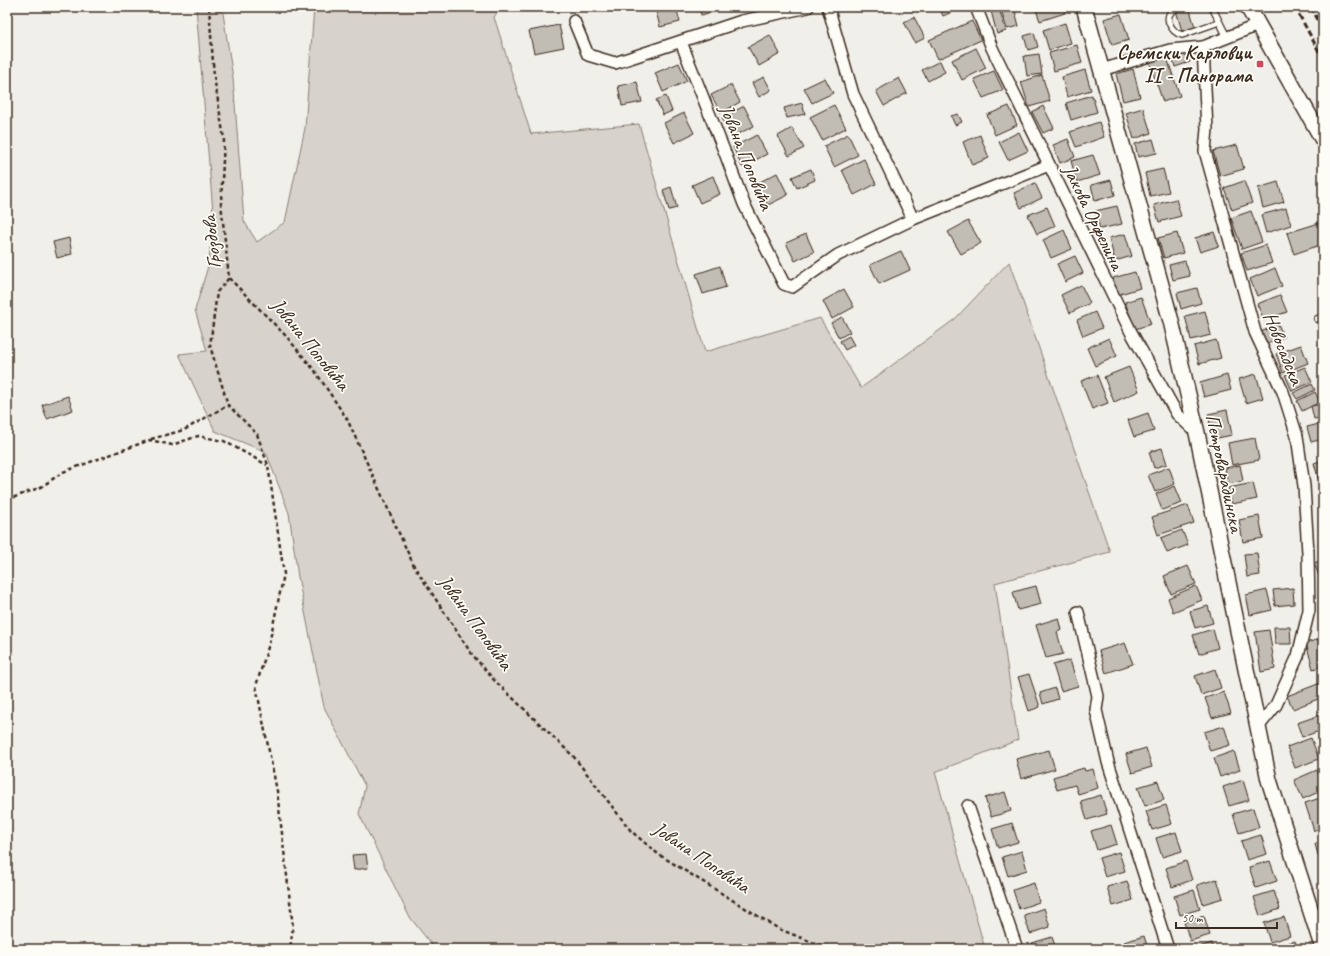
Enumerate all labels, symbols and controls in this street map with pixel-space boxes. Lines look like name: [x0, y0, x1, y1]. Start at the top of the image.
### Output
place label: Сремски Карловци II - Панорама: [1117, 40, 1254, 88]
marker: Сремски Карловци II - Панорама: [1255, 59, 1265, 69]
street label: Јована Поповића: [714, 100, 780, 215]
street label: Јакова Орфелина: [1057, 160, 1131, 276]
street label: Гроздова: [196, 212, 227, 270]
street label: Јована Поповића: [265, 292, 356, 397]
street label: Новосадска: [1258, 308, 1310, 389]
street label: Петроварадинска: [1200, 412, 1250, 536]
street label: Јована Поповића: [432, 569, 519, 676]
street label: Јована Поповића: [648, 815, 756, 900]
scale bar: [1176, 904, 1277, 930]
text: 50 m: [1182, 910, 1204, 926]

